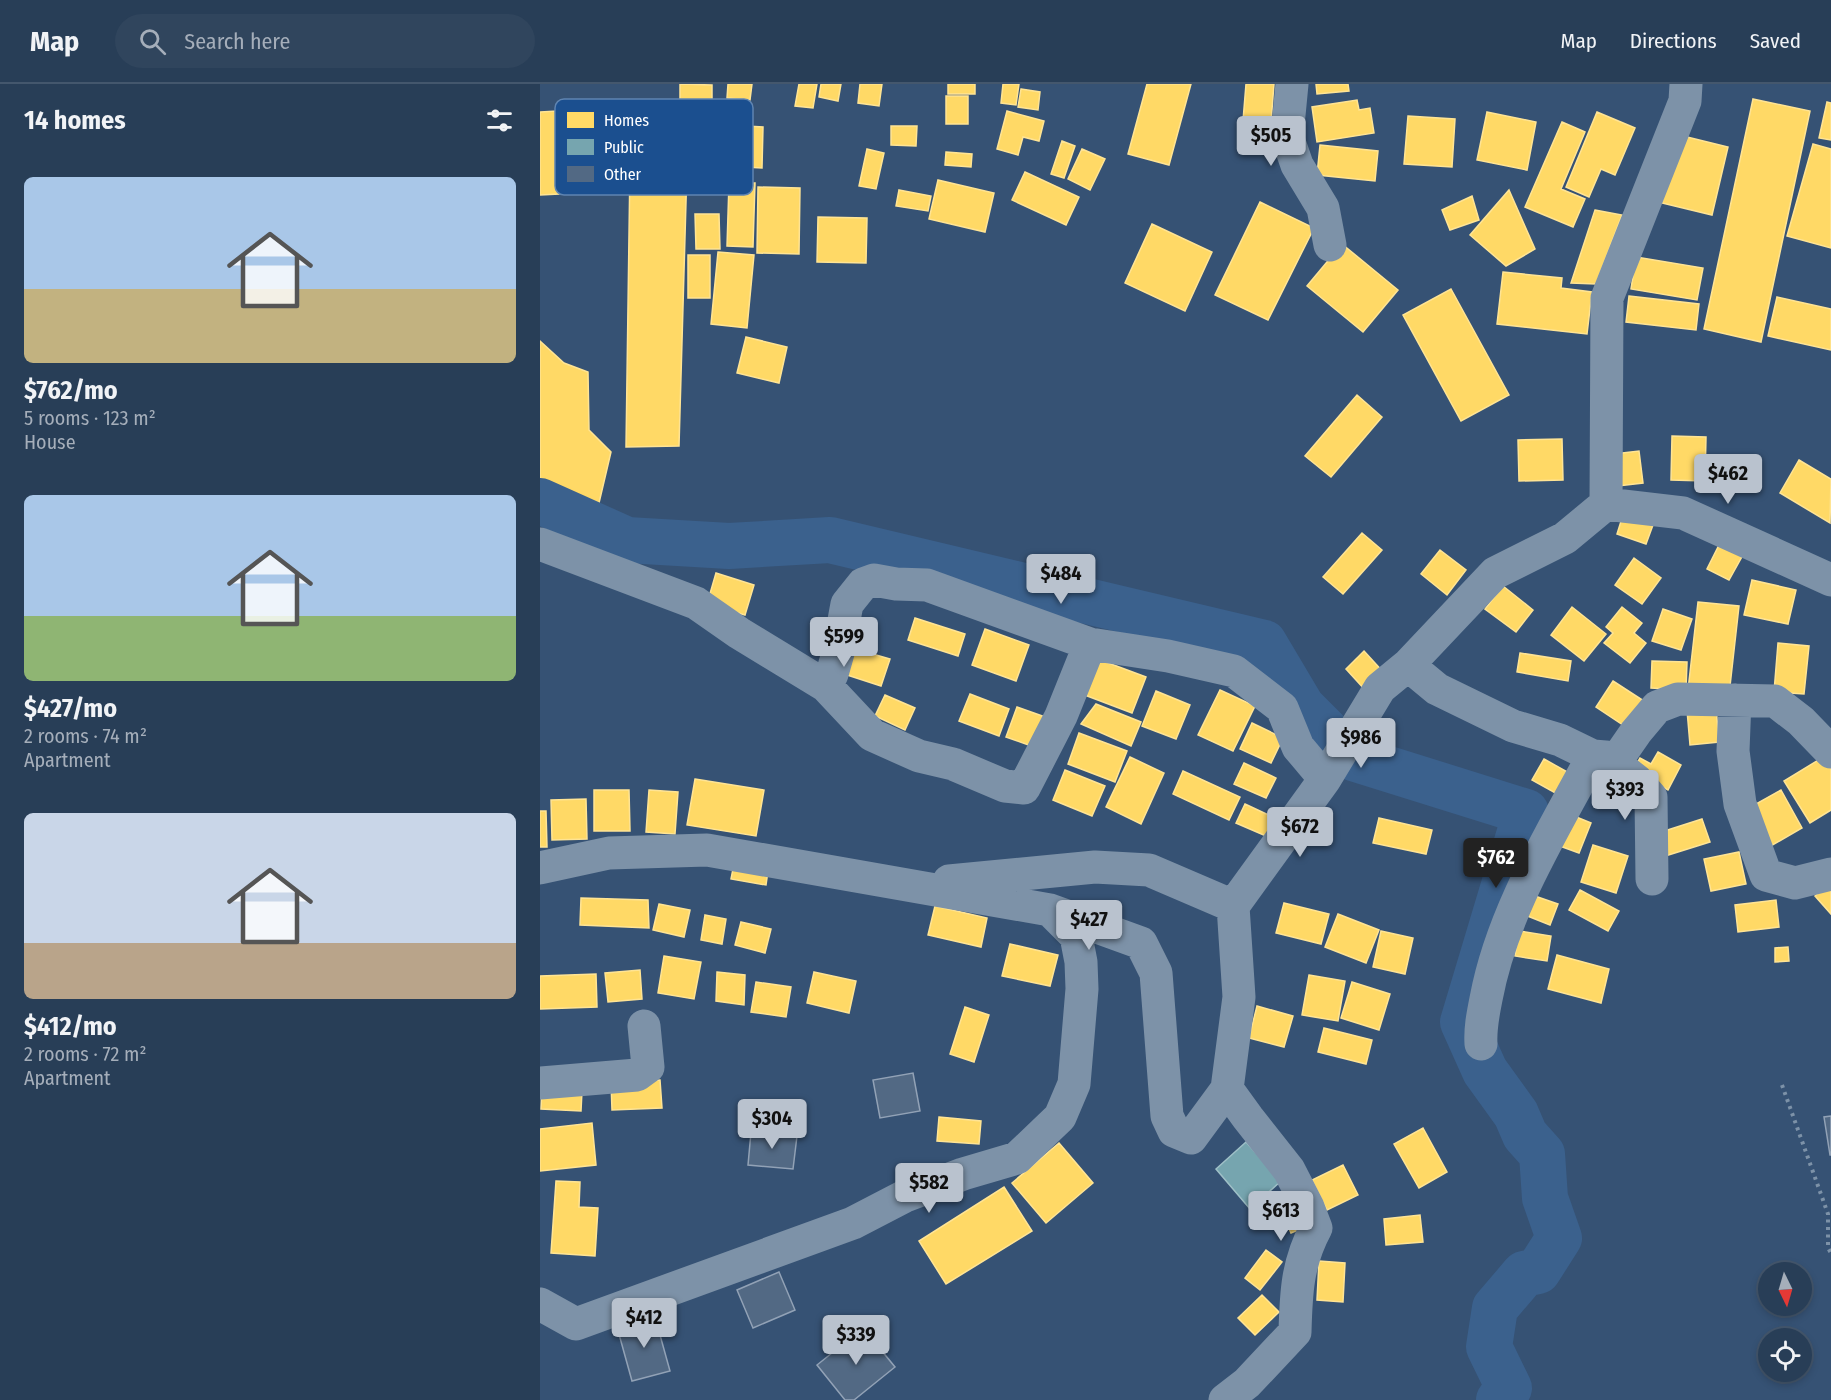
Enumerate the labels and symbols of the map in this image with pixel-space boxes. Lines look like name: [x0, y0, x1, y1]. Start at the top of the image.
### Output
legend: [555, 99, 753, 195]
text: Homes: [604, 111, 649, 130]
pin: $505: [1235, 116, 1307, 167]
text: Public: [604, 138, 644, 157]
text: Other: [604, 165, 642, 184]
pin: $462: [1692, 454, 1764, 505]
pin: $484: [1025, 554, 1097, 605]
pin: $599: [808, 617, 880, 668]
pin: $986: [1325, 718, 1397, 769]
pin: $393: [1589, 770, 1661, 821]
pin: $672: [1264, 807, 1336, 858]
pin: $762: [1460, 838, 1532, 889]
pin: $427: [1053, 900, 1125, 951]
pin: $304: [736, 1099, 808, 1150]
pin: $582: [893, 1163, 965, 1214]
pin: $613: [1245, 1191, 1317, 1242]
north arrow: [1758, 1262, 1812, 1316]
pin: $412: [608, 1298, 680, 1349]
pin: $339: [820, 1315, 892, 1366]

